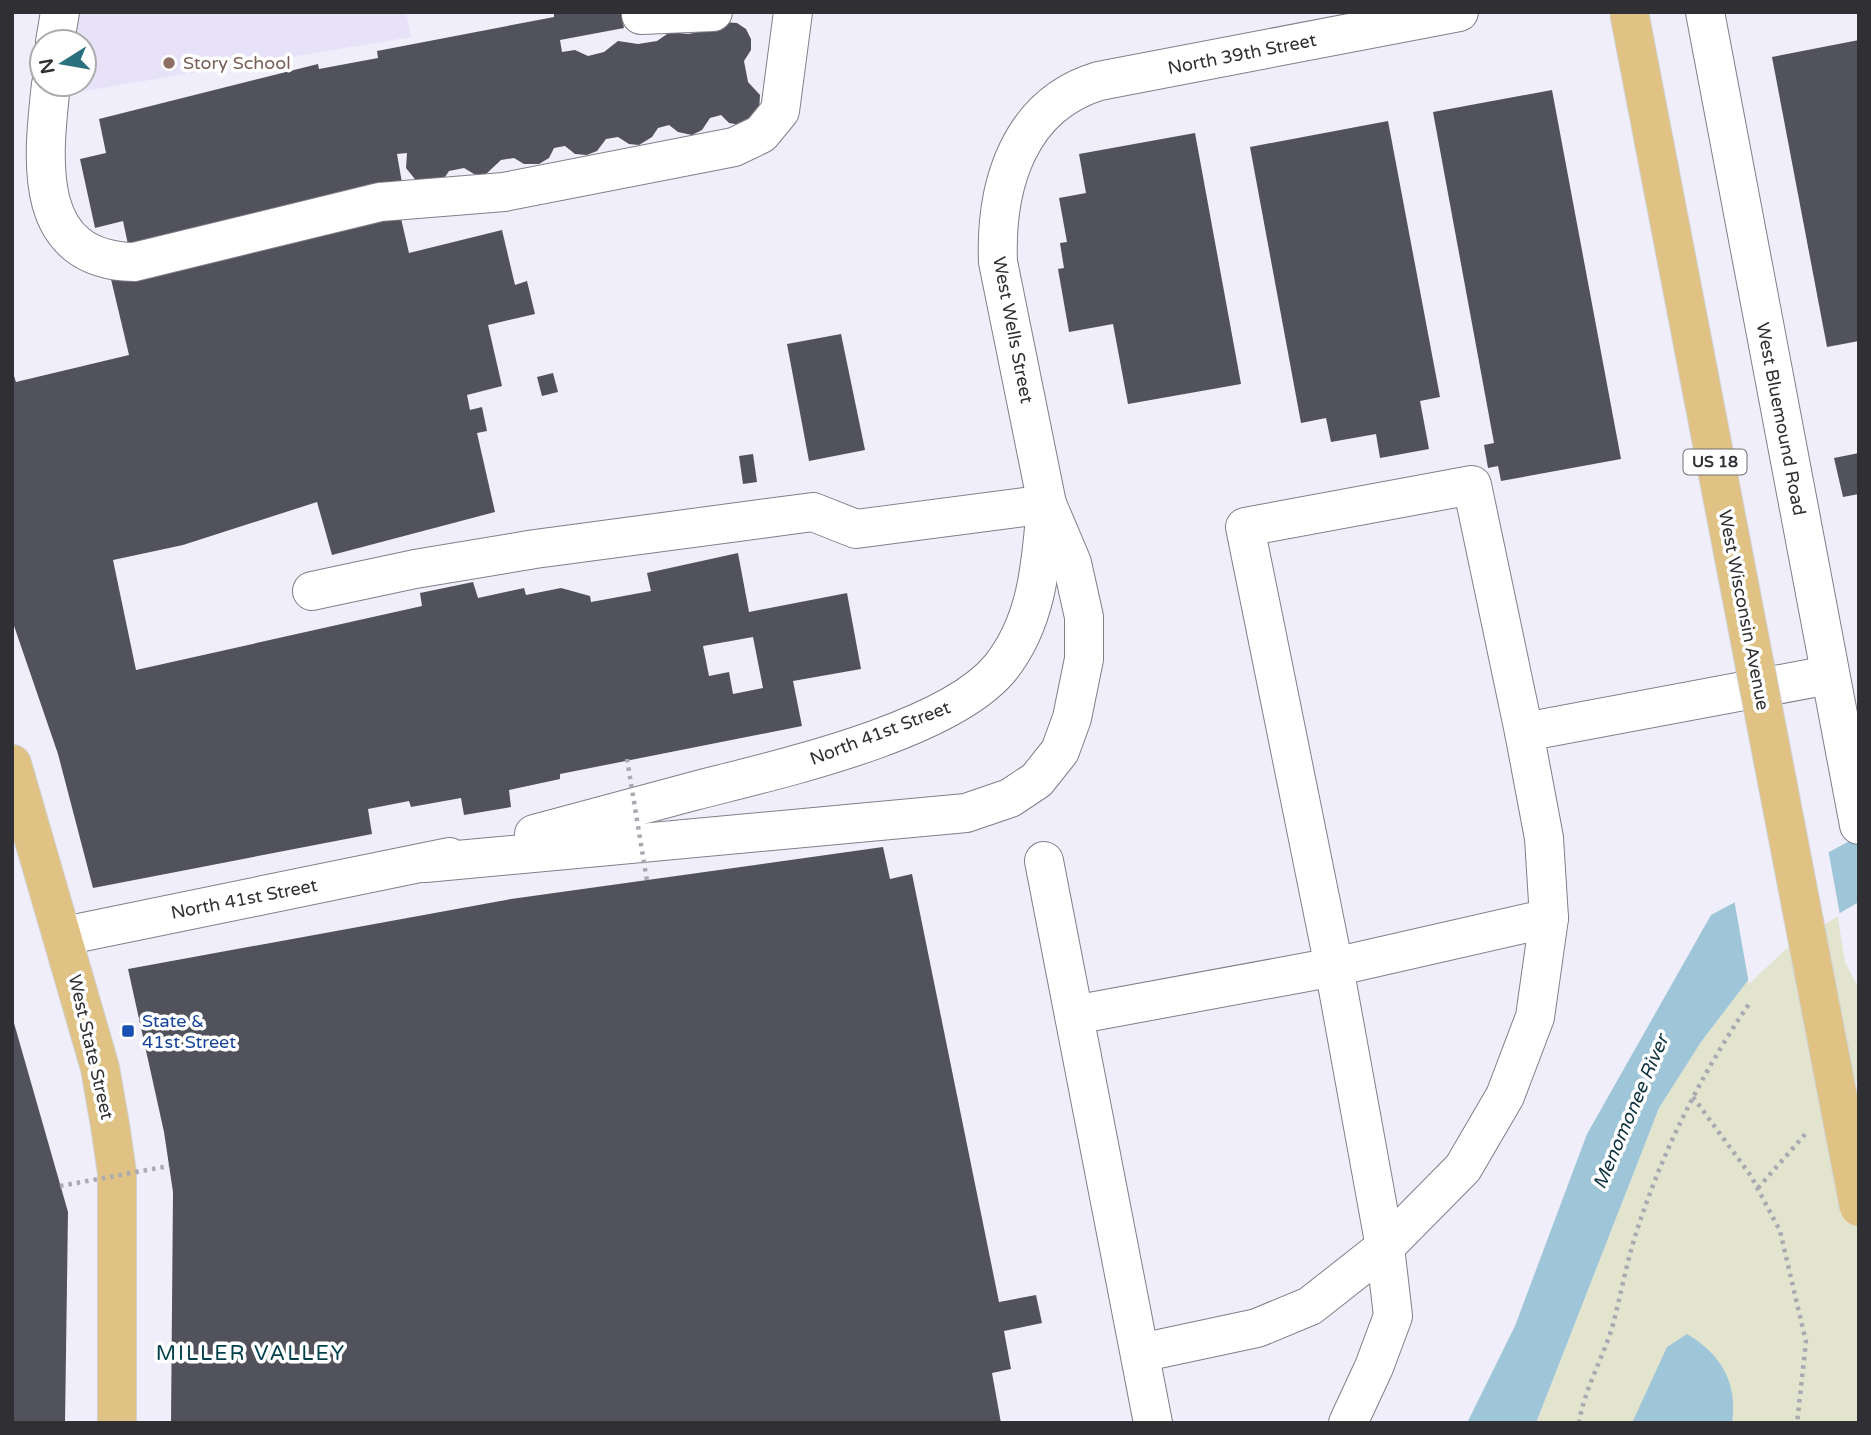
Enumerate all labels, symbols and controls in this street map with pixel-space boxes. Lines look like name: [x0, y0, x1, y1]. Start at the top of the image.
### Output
north arrow: [28, 28, 98, 98]
street label: North 39th Street: [1166, 29, 1318, 79]
place label: Story School: [183, 52, 291, 74]
marker: Story School: [161, 55, 177, 71]
text: N: [35, 56, 60, 76]
street label: West Wells Street: [988, 255, 1038, 405]
street label: West Bluemound Road: [1751, 321, 1811, 517]
road number: US 18: [1684, 449, 1746, 475]
street label: West Wisconsin Avenue: [1714, 508, 1774, 712]
street label: North 41st Street: [807, 696, 953, 770]
street label: North 41st Street: [169, 874, 319, 924]
street label: West State Street: [64, 972, 118, 1122]
place label: State & 41st Street: [142, 1010, 236, 1053]
marker: State & 41st Street: [120, 1023, 136, 1039]
water label: Menomonee River: [1589, 1029, 1674, 1192]
district label: MILLER VALLEY: [156, 1341, 346, 1366]

